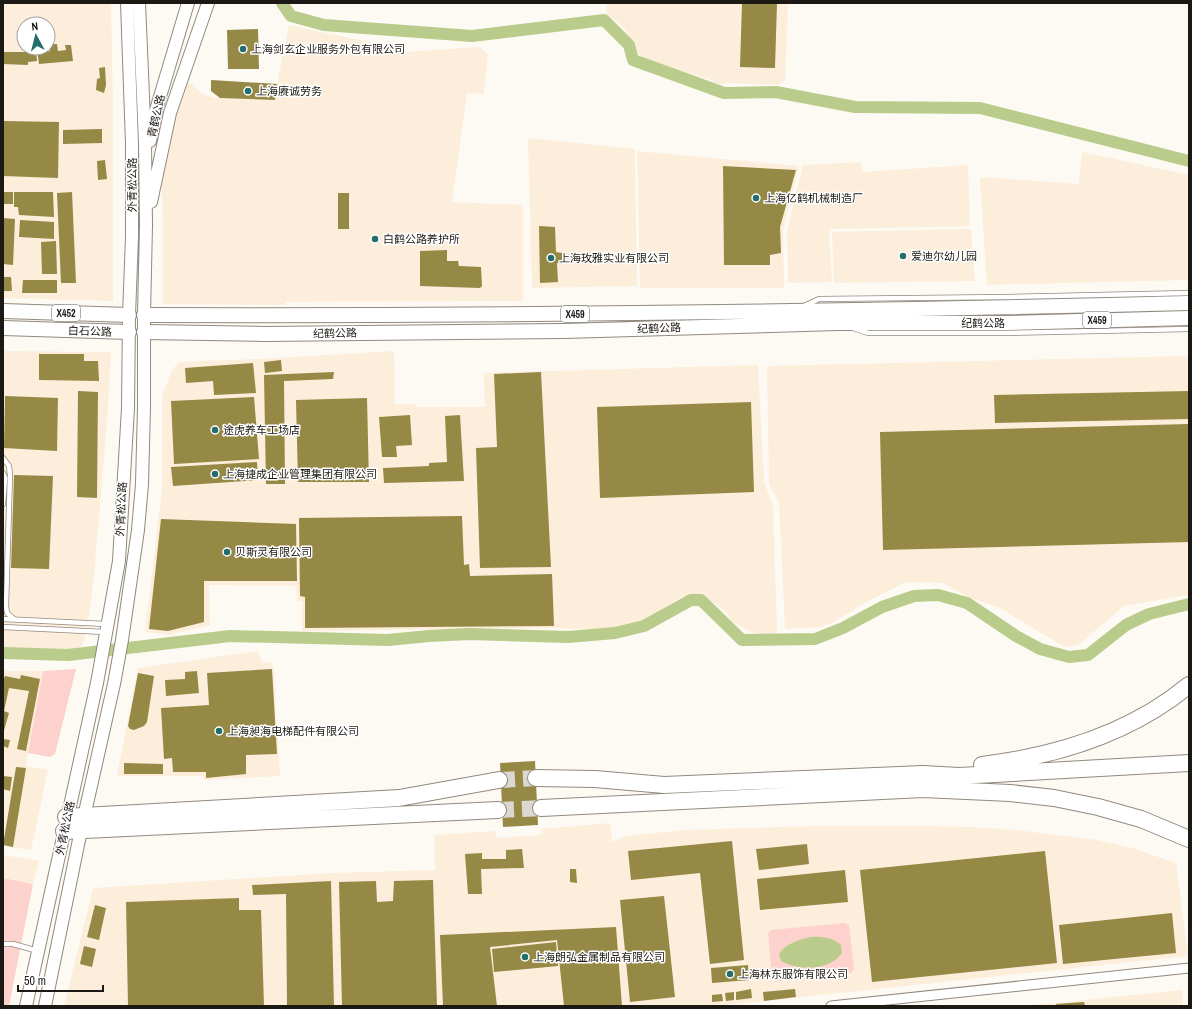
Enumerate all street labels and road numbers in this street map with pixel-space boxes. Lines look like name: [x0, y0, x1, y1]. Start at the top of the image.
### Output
street label: 青鹤公路: [144, 93, 168, 139]
street label: 外青松公路: [125, 158, 139, 213]
road number: X452: [52, 305, 80, 321]
road number: X459: [561, 306, 589, 322]
road number: X459: [1083, 312, 1111, 328]
street label: 纪鹤公路: [961, 316, 1005, 330]
street label: 纪鹤公路: [637, 320, 681, 336]
street label: 白石公路: [68, 323, 112, 339]
street label: 纪鹤公路: [313, 326, 357, 340]
street label: 外青松公路: [113, 481, 129, 537]
street label: 外青松公路: [52, 800, 78, 856]

